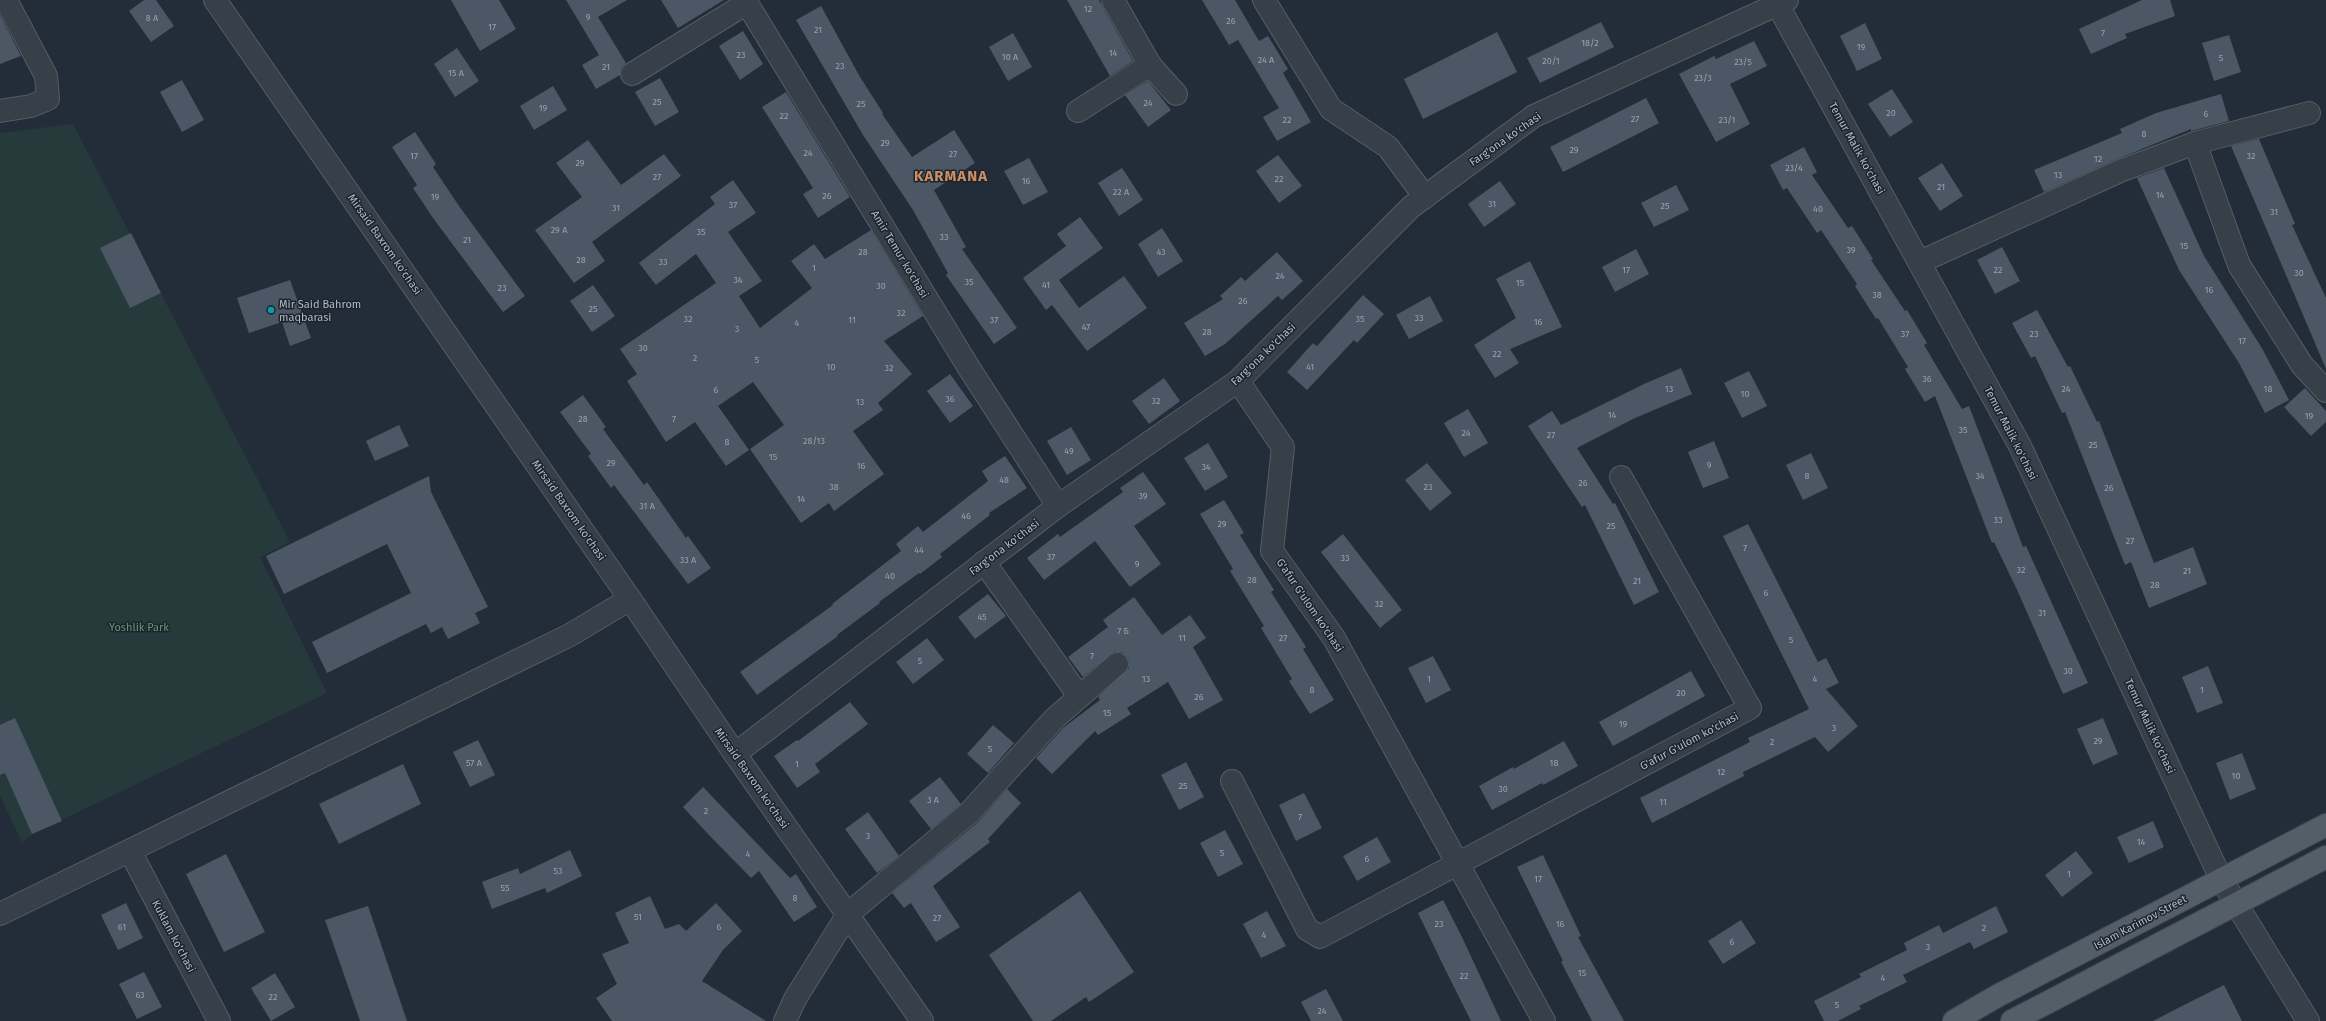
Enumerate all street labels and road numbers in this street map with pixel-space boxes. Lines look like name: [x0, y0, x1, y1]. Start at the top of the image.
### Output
street label: Temur Malik ko'chasi: [1826, 100, 1887, 197]
street label: Farg'ona ko'chasi: [1467, 110, 1544, 169]
street label: Mirsaid Baxrom ko'chasi: [345, 191, 424, 297]
street label: Amir Temur ko'chasi: [868, 208, 931, 300]
street label: Farg'ona ko'chasi: [1228, 320, 1298, 388]
street label: Temur Malik ko'chasi: [1981, 384, 2040, 482]
street label: Mirsaid Baxrom ko'chasi: [529, 457, 608, 563]
street label: Farg'ona ko'chasi: [967, 517, 1042, 578]
street label: G'afur G'ulom ko'chasi: [1273, 556, 1346, 654]
street label: Temur Malik ko'chasi: [2122, 677, 2177, 776]
street label: G'afur G'ulom ko'chasi: [1638, 710, 1741, 773]
street label: Mirsaid Baxrom ko'chasi: [712, 725, 791, 831]
street label: Islam Karimov Street: [2091, 892, 2189, 952]
street label: Kuklam ko'chasi: [149, 898, 198, 975]

